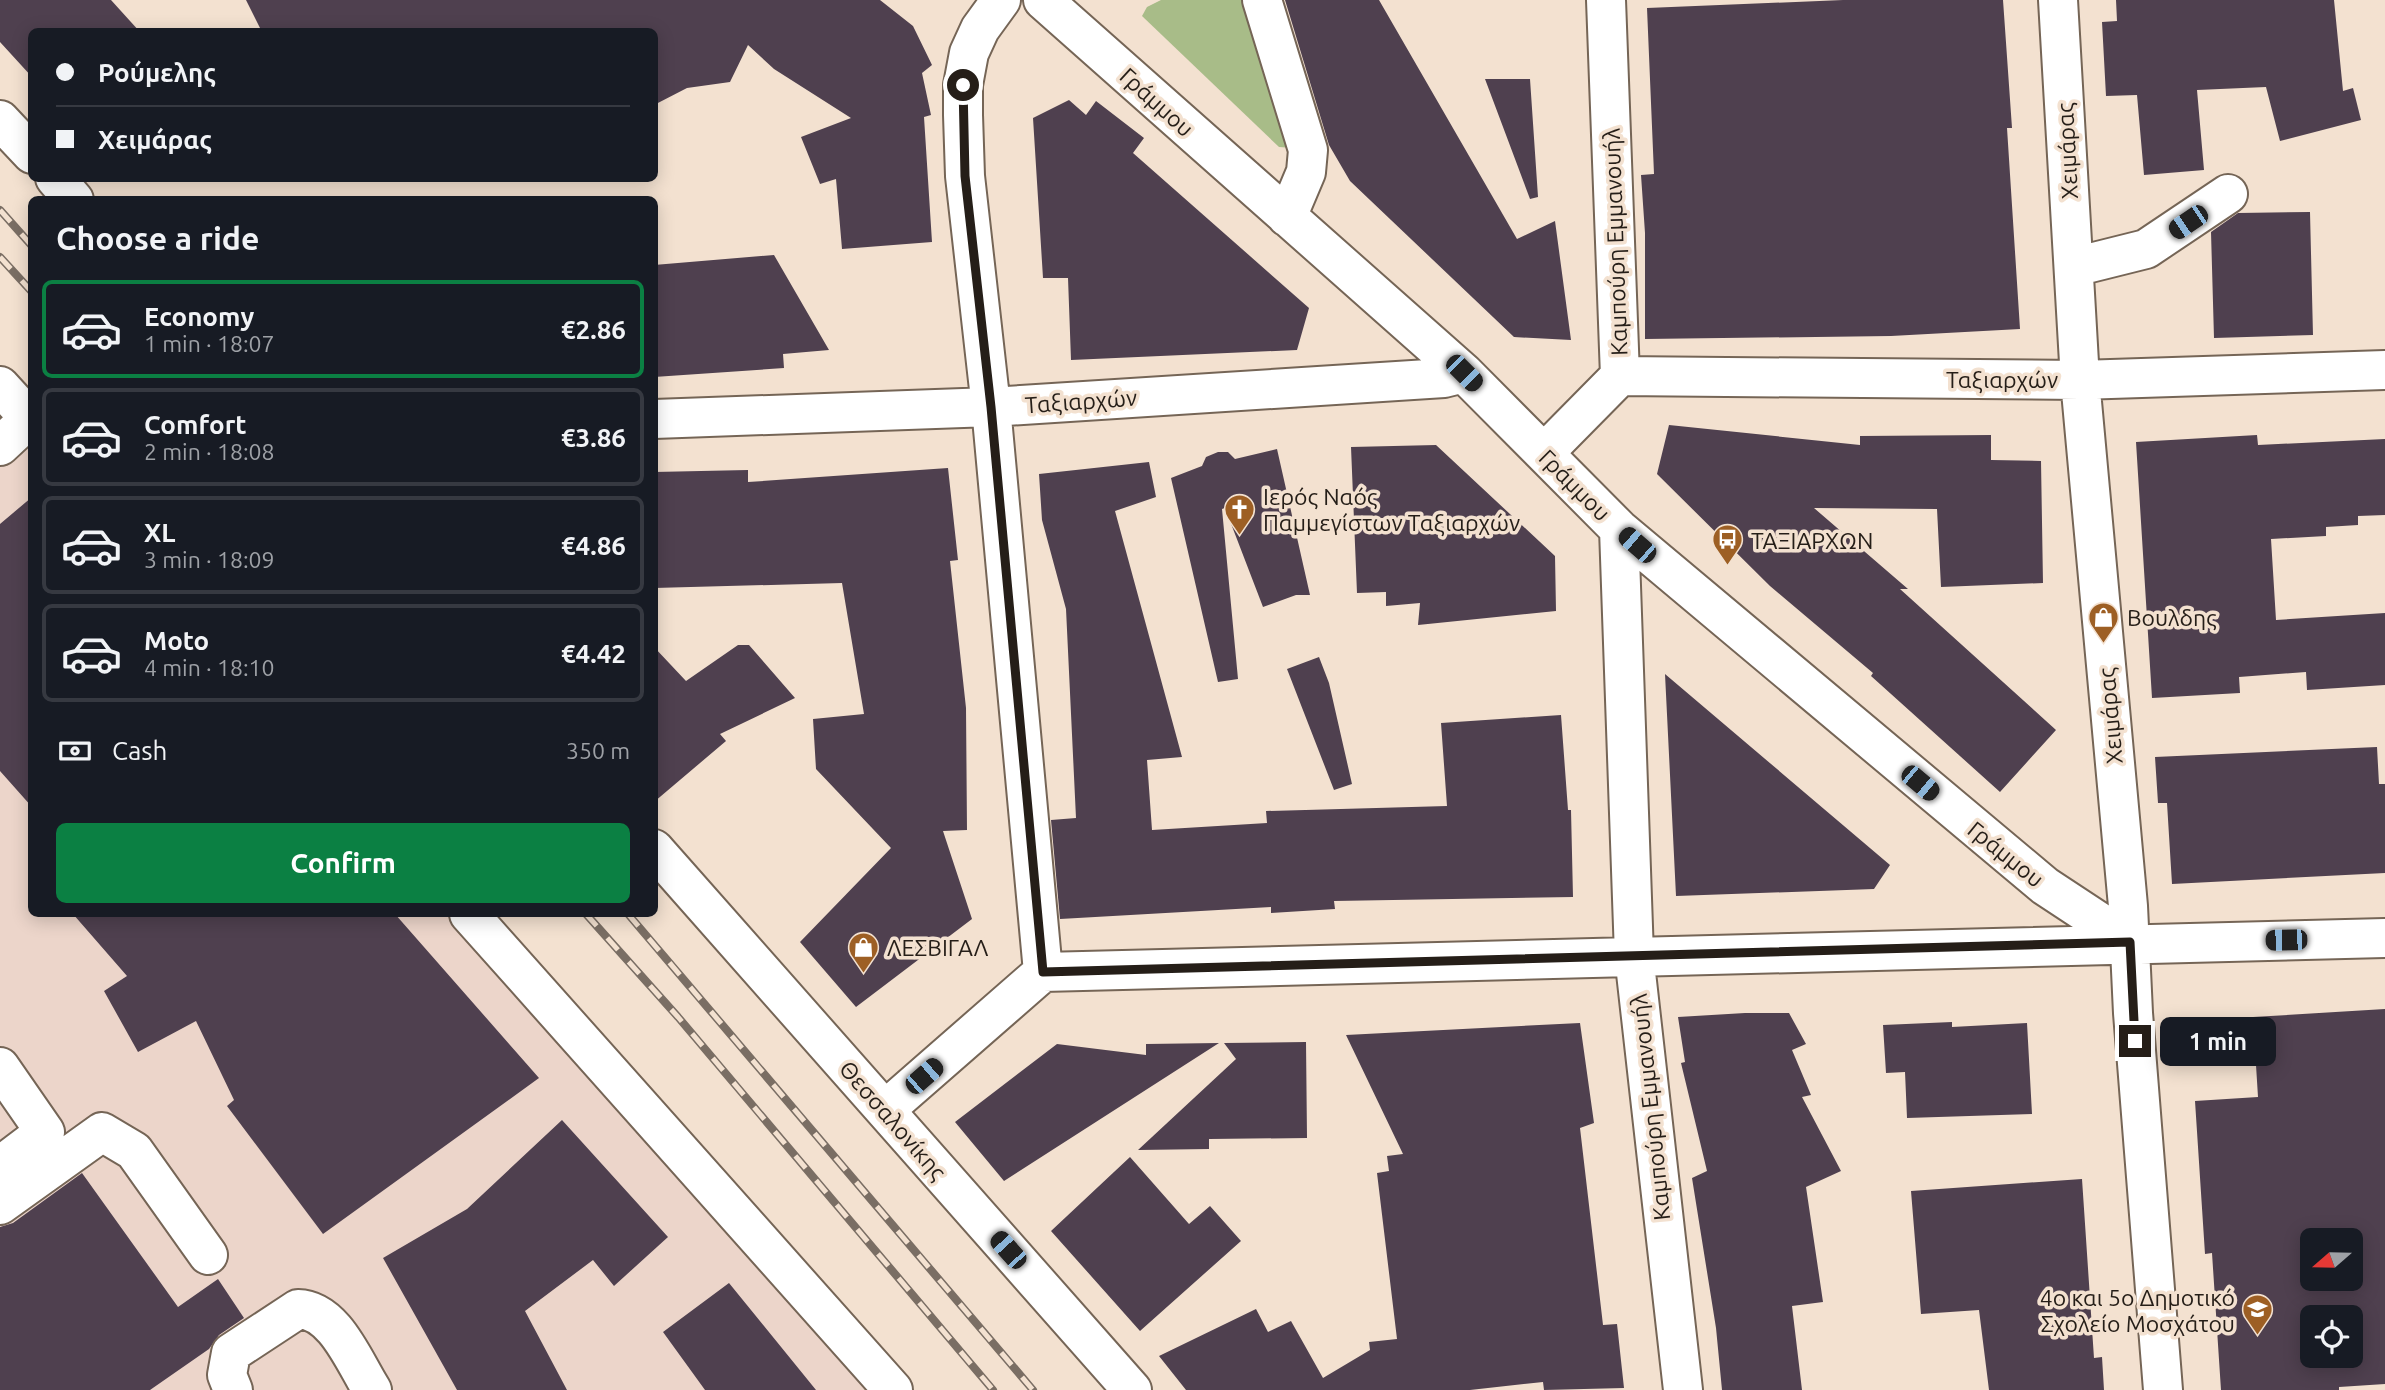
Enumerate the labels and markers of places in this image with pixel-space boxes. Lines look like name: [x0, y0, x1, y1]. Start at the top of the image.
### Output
place label: Ιερός Ναός Παμμεγίστων Ταξιαρχών: [1263, 484, 1520, 537]
church icon: Ιερός Ναός Παμμεγίστων Ταξιαρχών: [1223, 492, 1257, 536]
bus stop icon: ΤΑΞΙΑΡΧΩΝ: [1711, 523, 1745, 567]
place label: ΤΑΞΙΑΡΧΩΝ: [1751, 528, 1873, 553]
shop icon: Βουλδης: [2087, 600, 2121, 644]
place label: Βουλδης: [2127, 605, 2217, 631]
shop icon: ΛΕΣΒΙΓΑΛ: [847, 930, 881, 974]
place label: ΛΕΣΒΙΓΑΛ: [887, 935, 989, 960]
place label: 4ο και 5ο Δημοτικό Σχολείο Μοσχάτου: [2040, 1285, 2235, 1336]
school or university icon: 4ο και 5ο Δημοτικό Σχολείο Μοσχάτου: [2241, 1293, 2275, 1337]

